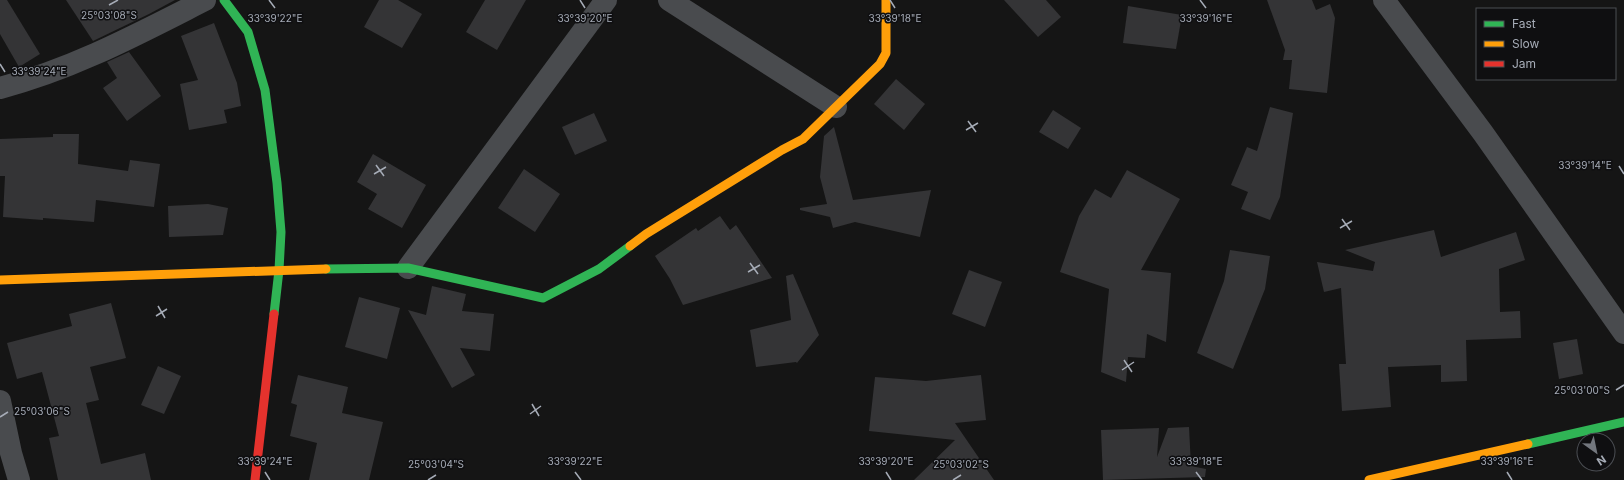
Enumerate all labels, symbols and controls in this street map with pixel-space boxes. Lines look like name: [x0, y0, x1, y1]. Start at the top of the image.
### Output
legend: [1476, 8, 1616, 80]
text: 25°03'08"S: [81, 9, 137, 21]
text: 33°39'22"E: [247, 12, 303, 24]
text: 33°39'20"E: [557, 12, 613, 24]
text: 33°39'18"E: [868, 12, 922, 24]
text: 33°39'16"E: [1179, 12, 1233, 24]
text: Fast: [1512, 16, 1536, 31]
text: Slow: [1512, 36, 1540, 51]
text: Jam: [1512, 56, 1536, 71]
text: 33°39'24"E: [11, 65, 67, 77]
text: 33°39'14"E: [1558, 159, 1612, 171]
text: 25°03'00"S: [1554, 384, 1610, 396]
text: 25°03'06"S: [14, 405, 70, 417]
north arrow: [1576, 432, 1616, 472]
text: N: [1594, 452, 1609, 469]
text: 33°39'24"E: [237, 455, 293, 467]
text: 33°39'22"E: [547, 455, 603, 467]
text: 33°39'20"E: [858, 455, 914, 467]
text: 33°39'18"E: [1169, 455, 1223, 467]
text: 33°39'16"E: [1480, 455, 1534, 467]
text: 25°03'04"S: [408, 458, 464, 470]
text: 25°03'02"S: [933, 458, 989, 470]

